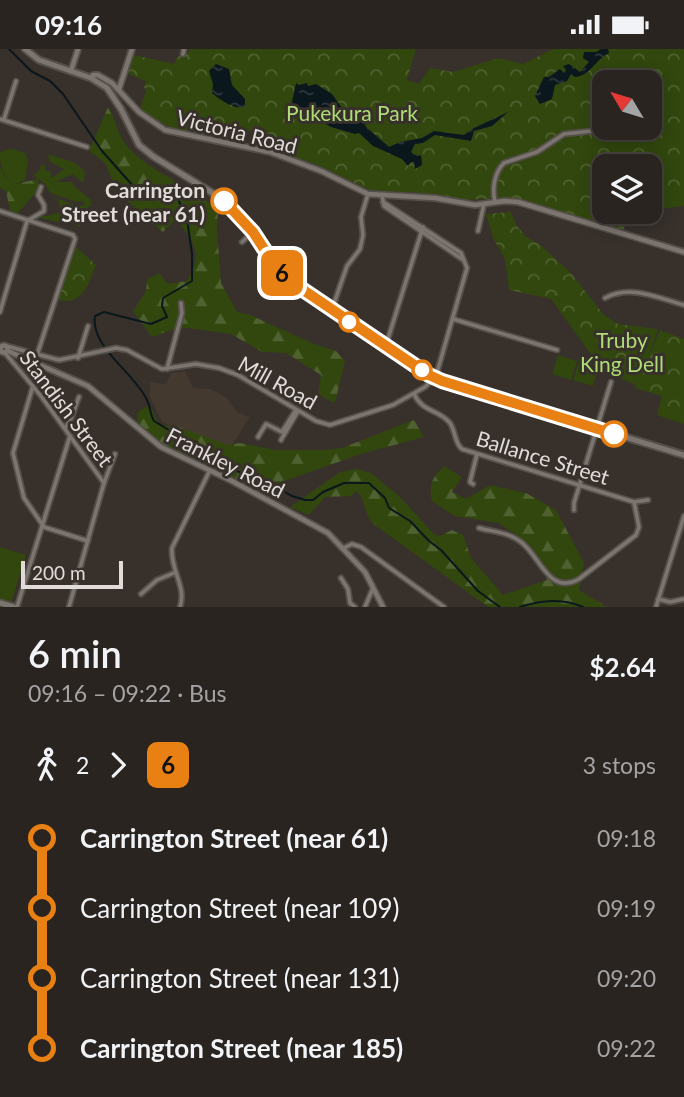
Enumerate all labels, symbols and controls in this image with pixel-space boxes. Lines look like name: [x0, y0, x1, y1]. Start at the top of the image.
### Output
text: 09:16: [35, 9, 102, 41]
north arrow: [592, 70, 662, 140]
map controls: [592, 70, 662, 224]
park label: Pukekura Park: [286, 100, 418, 125]
street label: Victoria Road: [174, 104, 300, 158]
button: layers: [592, 154, 662, 224]
place label: Carrington Street (near 61): [61, 177, 205, 226]
marker: Carrington Street (near 61): [211, 188, 237, 214]
line badge: 6: [259, 250, 305, 296]
text: 6: [275, 258, 289, 287]
unlabelled marker: [339, 312, 359, 332]
park label: Truby King Dell: [580, 327, 664, 376]
street label: Standish Street: [15, 345, 119, 471]
street label: Mill Road: [234, 350, 322, 414]
unlabelled marker: [412, 360, 432, 380]
unlabelled marker: [601, 421, 627, 447]
street label: Frankley Road: [163, 422, 289, 502]
street label: Ballance Street: [474, 425, 613, 489]
scale bar: [21, 558, 122, 590]
text: 200 m: [32, 561, 86, 584]
text: 6 min: [28, 630, 122, 676]
text: $2.64: [590, 651, 656, 683]
text: 09:16 – 09:22 · Bus: [28, 679, 227, 707]
icon: walk: [28, 746, 66, 784]
icon: forward: [99, 746, 137, 784]
text: 6: [161, 750, 175, 779]
text: 2: [76, 751, 89, 779]
text: 3 stops: [583, 751, 656, 779]
text: Carrington Street (near 61): [80, 822, 388, 854]
text: 09:18: [597, 824, 656, 852]
text: Carrington Street (near 109): [80, 892, 399, 924]
text: 09:19: [597, 894, 656, 922]
text: Carrington Street (near 131): [80, 962, 399, 994]
text: 09:20: [597, 964, 656, 992]
text: Carrington Street (near 185): [80, 1032, 403, 1064]
text: 09:22: [597, 1034, 656, 1062]

